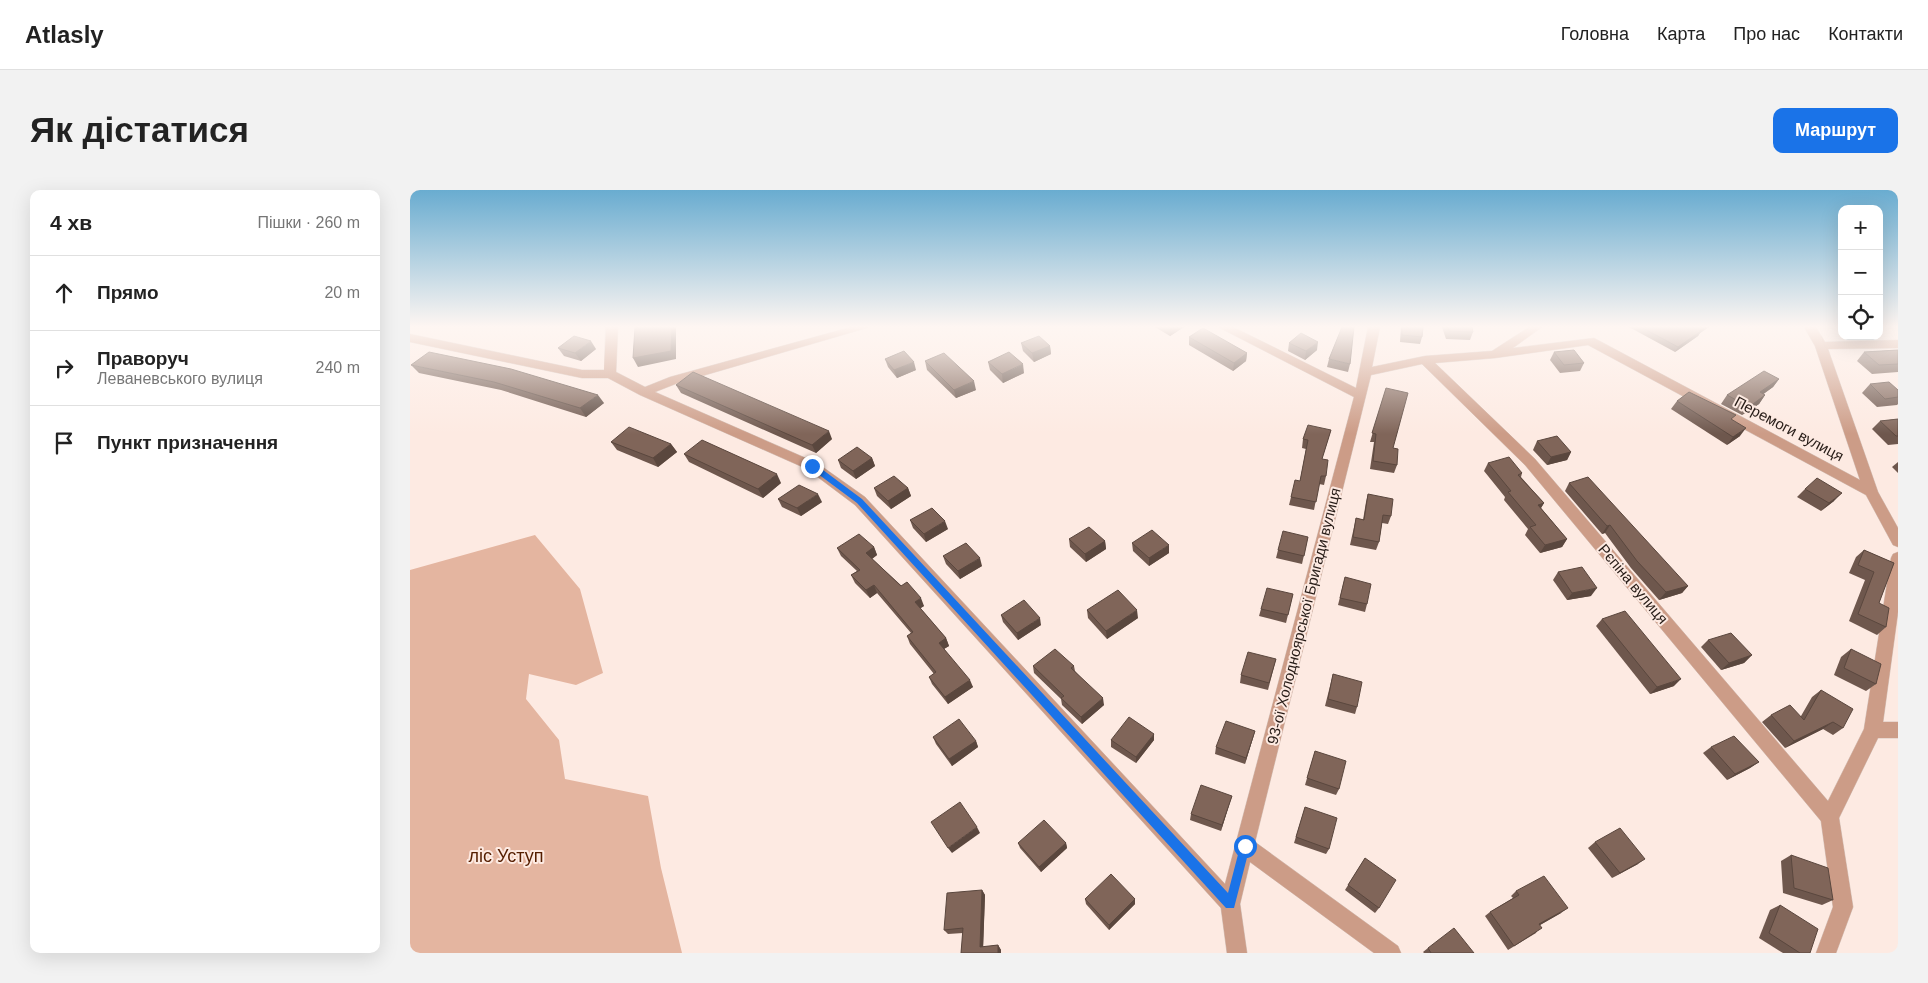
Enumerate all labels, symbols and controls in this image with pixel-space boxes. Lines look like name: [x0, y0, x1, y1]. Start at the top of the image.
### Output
text: Atlasly: [25, 21, 104, 48]
text: Головна: [1561, 24, 1629, 44]
text: Карта: [1657, 24, 1705, 44]
text: Про нас: [1733, 24, 1800, 44]
text: Контакти: [1828, 24, 1903, 44]
button: Маршрут: [1773, 108, 1898, 153]
text: Як дістатися: [30, 110, 249, 149]
map controls: [1838, 205, 1883, 340]
button: +: [1838, 205, 1883, 250]
text: 4 хв: [50, 211, 92, 234]
text: Пішки · 260 m: [257, 214, 360, 231]
button: −: [1838, 250, 1883, 295]
icon: ahead: [50, 279, 78, 307]
text: Прямо: [97, 282, 159, 303]
text: 20 m: [324, 284, 360, 301]
button: locate: [1838, 295, 1883, 340]
text: Праворуч: [97, 348, 189, 369]
icon: right: [50, 354, 78, 382]
text: 240 m: [316, 359, 360, 376]
text: Леваневського вулиця: [97, 370, 263, 387]
street label: Перемоги вулиця: [1732, 393, 1847, 464]
icon: arrive: [50, 429, 78, 457]
text: Пункт призначення: [97, 432, 278, 453]
route end: [801, 455, 824, 478]
street label: 93-ої Холодноярської Бригади вулиця: [1263, 486, 1344, 746]
street label: Рєпіна вулиця: [1595, 540, 1672, 627]
route start: [1234, 835, 1257, 858]
park label: ліс Уступ: [469, 846, 543, 866]

